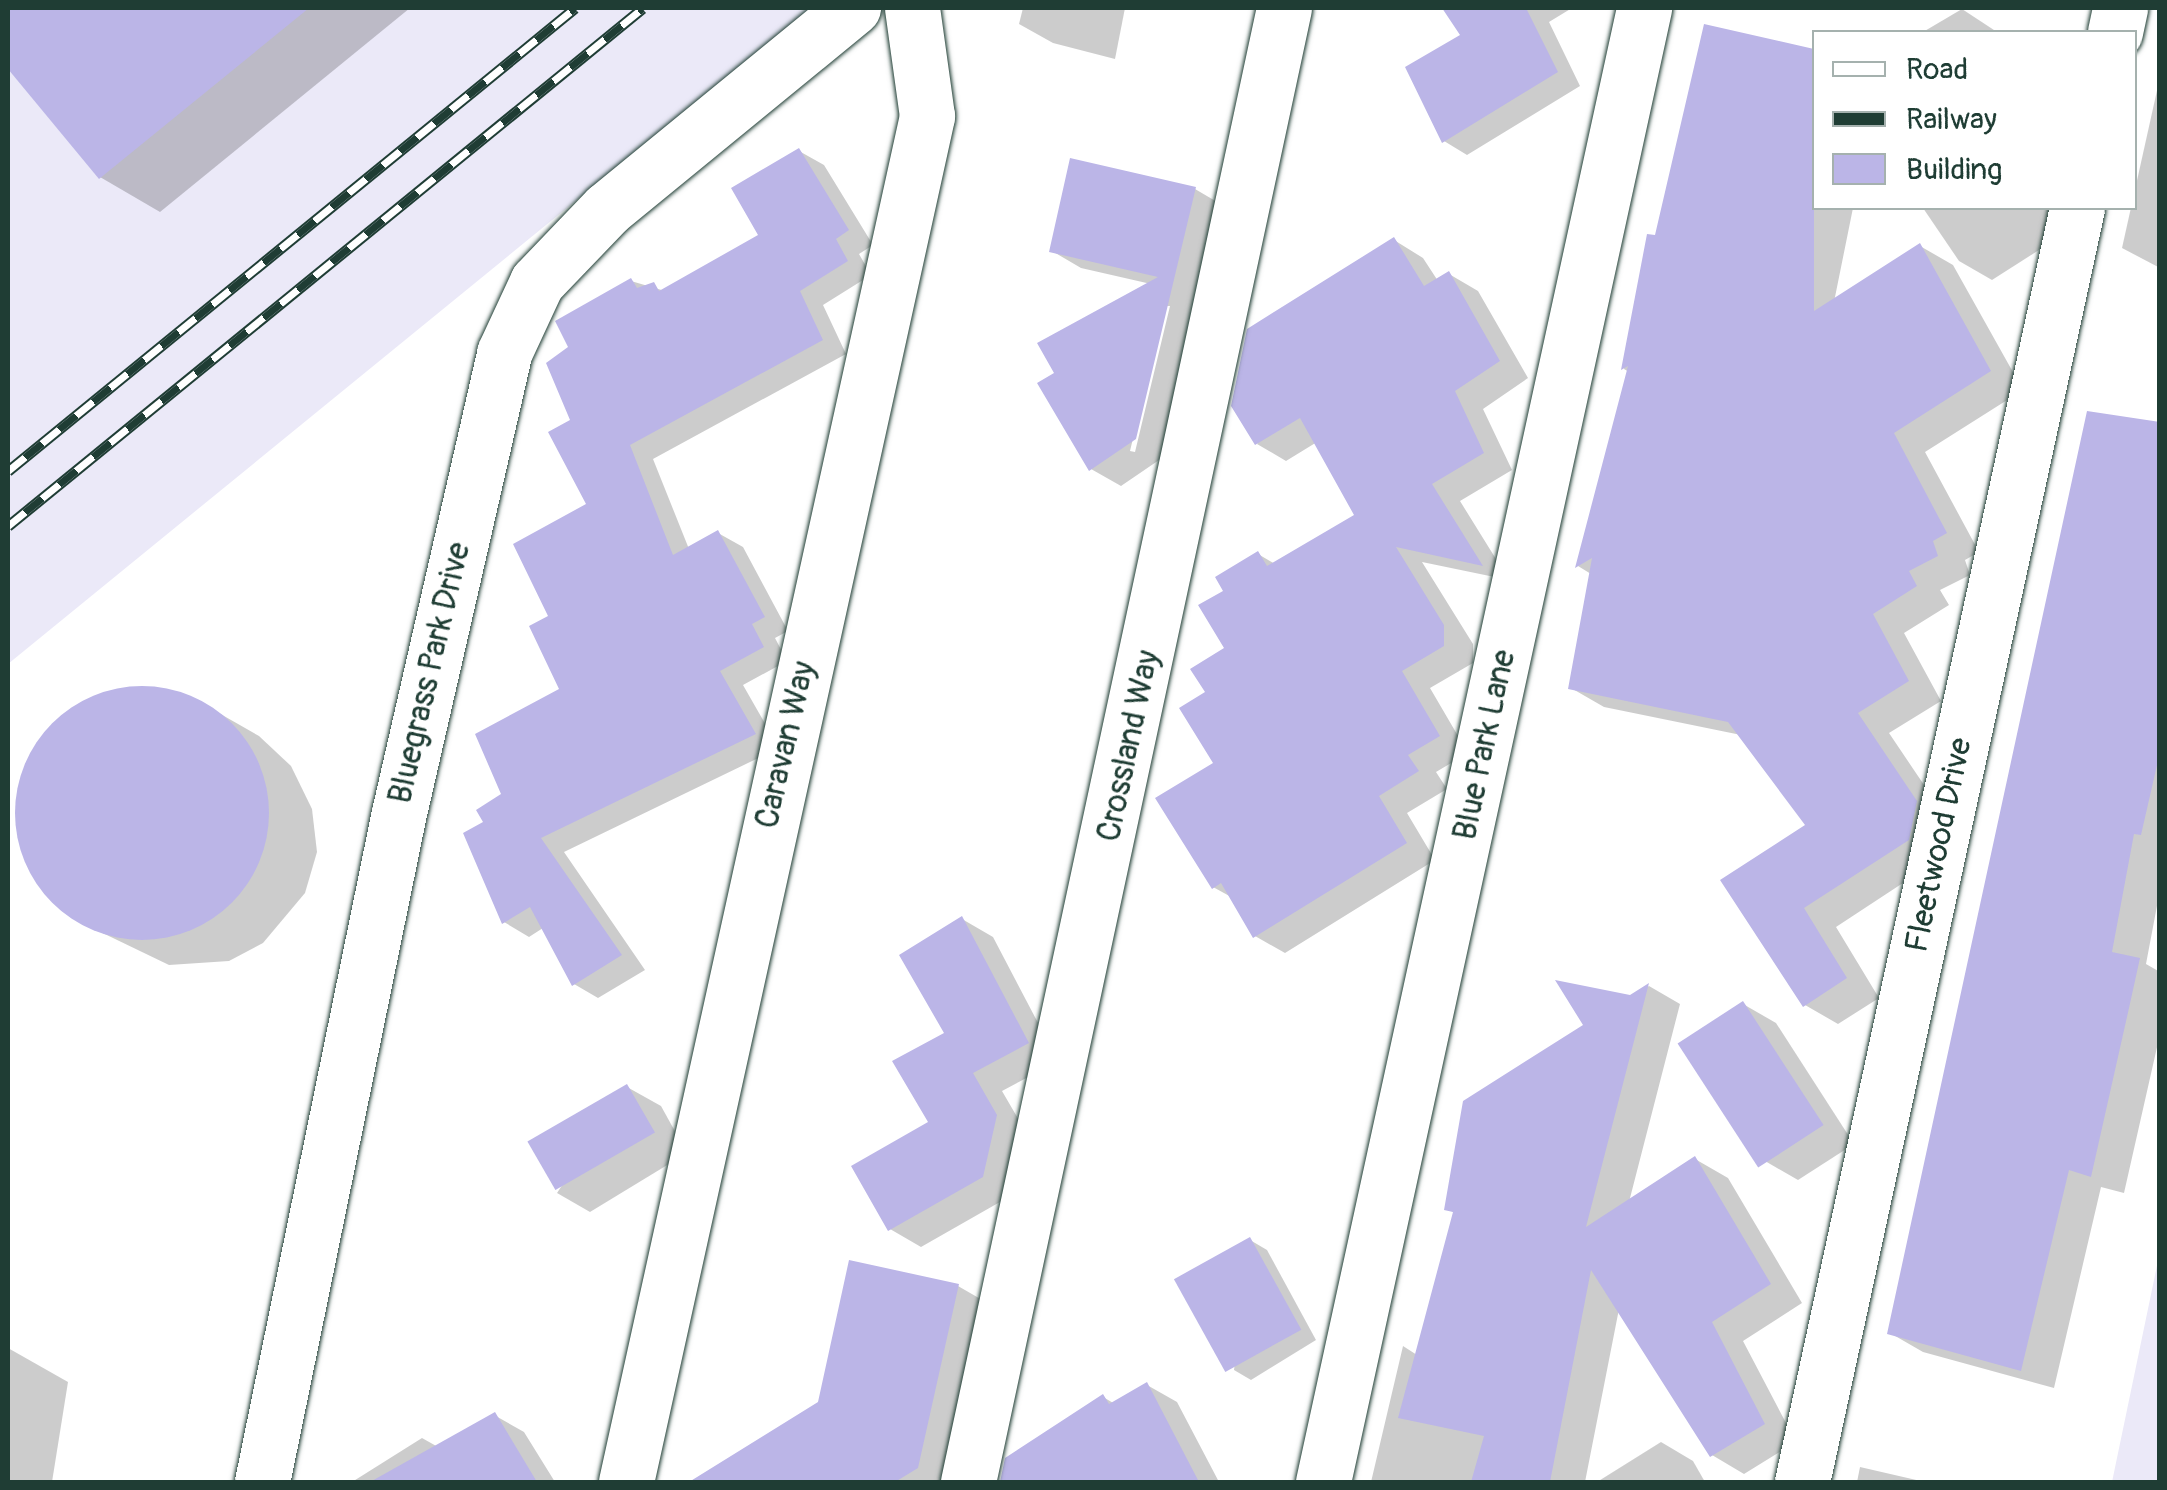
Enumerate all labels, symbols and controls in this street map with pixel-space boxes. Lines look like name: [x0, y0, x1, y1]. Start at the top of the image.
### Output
legend: [1812, 30, 2137, 210]
text: Road: [1906, 51, 1968, 88]
text: Railway: [1906, 101, 1997, 138]
text: Building: [1906, 151, 2002, 188]
street label: Bluegrass Park Drive: [381, 539, 479, 807]
street label: Blue Park Lane: [1446, 646, 1524, 844]
street label: Crossland Way: [1090, 647, 1168, 845]
street label: Caravan Way: [748, 658, 824, 832]
street label: Fleetwood Drive: [1898, 734, 1980, 956]

